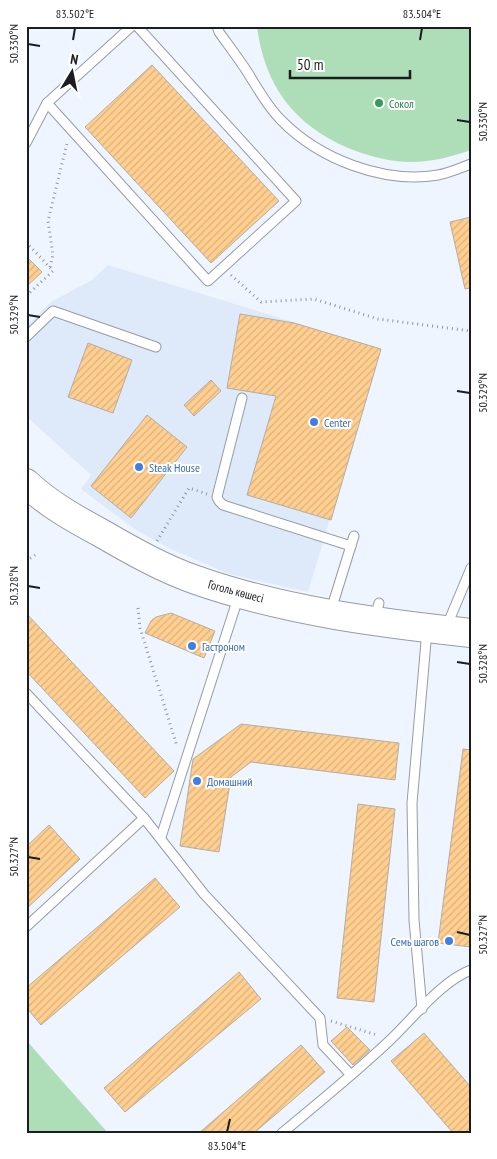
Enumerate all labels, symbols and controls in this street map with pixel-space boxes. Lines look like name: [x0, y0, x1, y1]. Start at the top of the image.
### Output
text: 83.502°E: [56, 6, 94, 21]
text: 83.504°E: [403, 6, 441, 21]
text: 50.330°N: [6, 24, 21, 64]
north arrow: [48, 48, 98, 98]
scale bar: [290, 48, 410, 80]
text: N: [69, 50, 80, 69]
text: 50 m: [297, 55, 323, 74]
place label: Сокол: [389, 96, 414, 111]
marker: Сокол: [373, 97, 385, 109]
text: 50.330°N: [475, 102, 490, 142]
text: 50.329°N: [6, 295, 21, 335]
text: 50.329°N: [475, 373, 490, 413]
place label: Center: [324, 415, 352, 430]
marker: Center: [308, 416, 320, 428]
place label: Steak House: [149, 460, 200, 475]
marker: Steak House: [133, 461, 145, 473]
text: 50.328°N: [6, 566, 21, 606]
street label: Гоголь көшесі: [206, 576, 266, 606]
place label: Гастроном: [202, 639, 245, 654]
marker: Гастроном: [186, 640, 198, 652]
text: 50.328°N: [475, 644, 490, 684]
place label: Домашний: [207, 774, 252, 789]
marker: Домашний: [191, 775, 203, 787]
text: 50.327°N: [6, 837, 21, 877]
text: 50.327°N: [475, 915, 490, 955]
place label: Семь шагов: [391, 934, 439, 949]
marker: Семь шагов: [443, 935, 455, 947]
text: 83.504°E: [208, 1138, 246, 1153]

